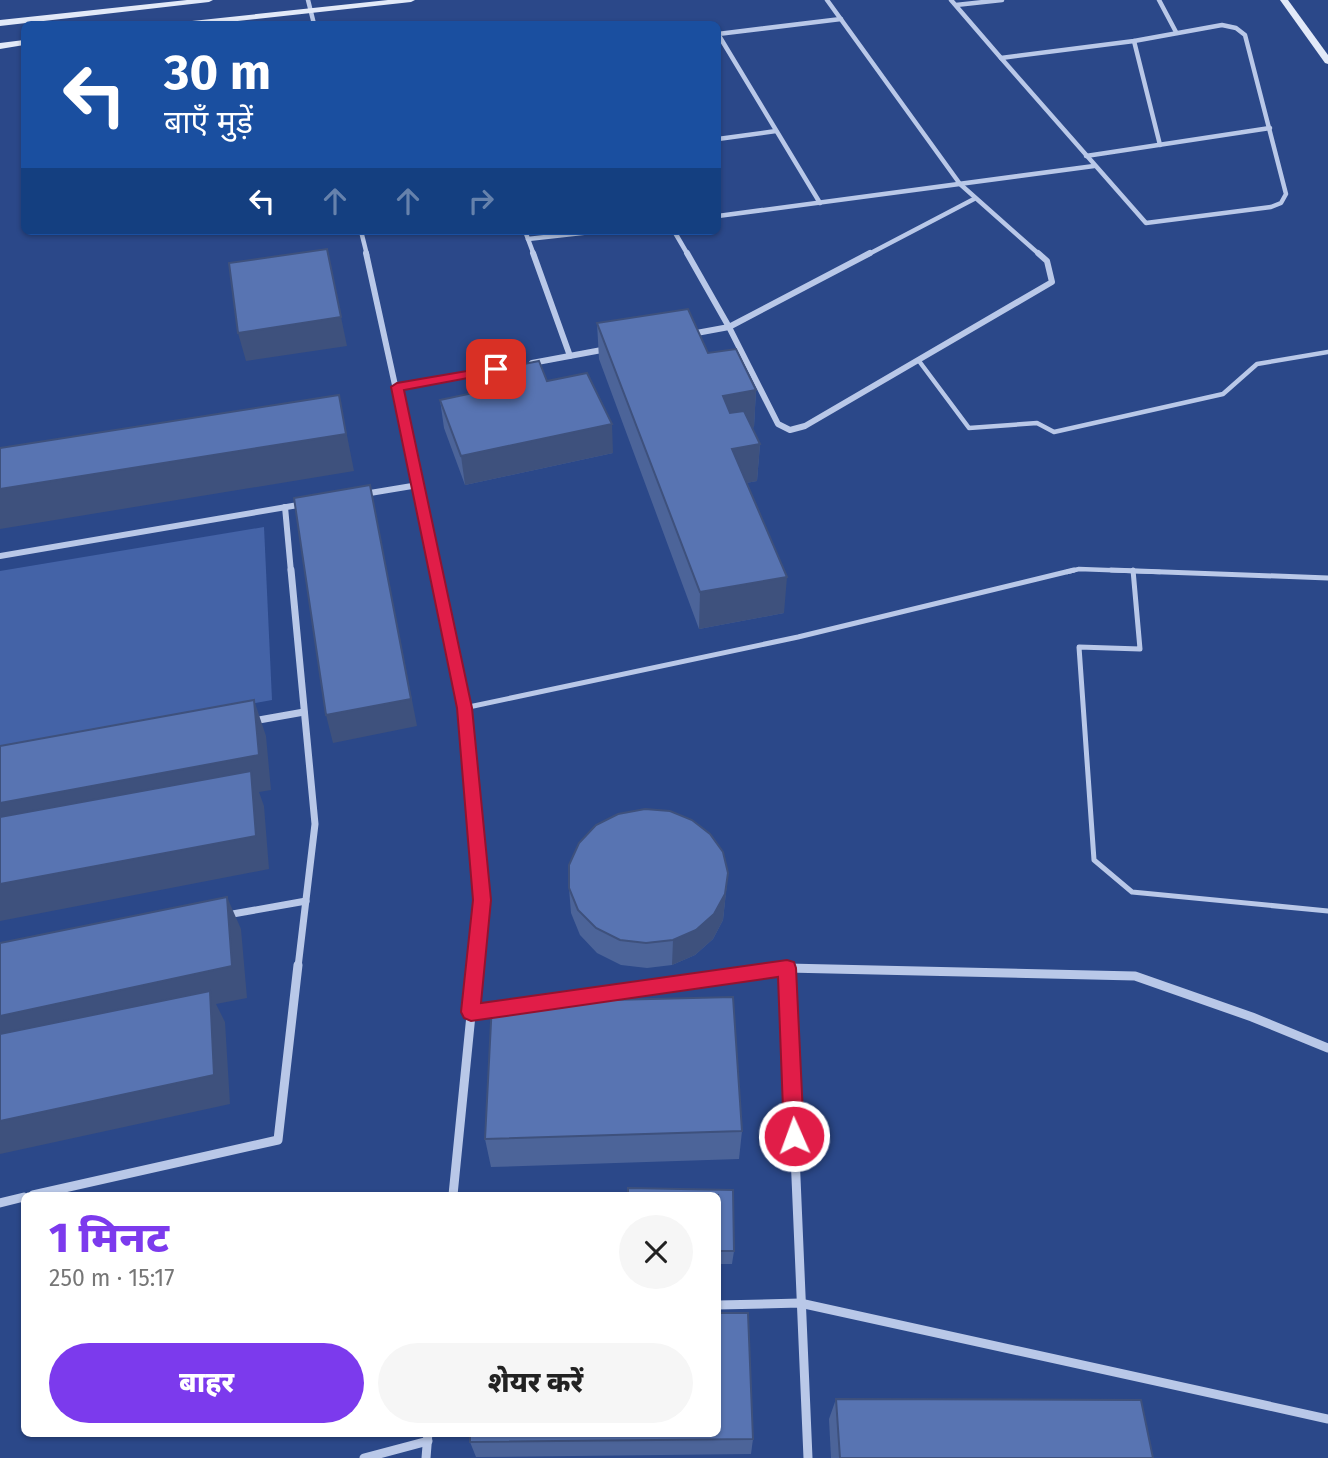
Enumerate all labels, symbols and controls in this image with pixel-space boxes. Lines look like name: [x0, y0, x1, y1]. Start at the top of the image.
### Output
text: 30 m: [164, 43, 271, 102]
icon: left: [49, 49, 140, 140]
text: बाएँ मुड़ें: [164, 103, 253, 141]
icon: left: [243, 182, 281, 220]
icon: ahead: [316, 182, 354, 220]
icon: ahead: [389, 182, 427, 220]
icon: right: [462, 182, 500, 220]
pin: [466, 339, 526, 399]
icon: arrive: [477, 350, 515, 388]
position arrow: [757, 1099, 831, 1173]
text: 1 मिनट: [49, 1213, 169, 1263]
button: close: [619, 1215, 693, 1289]
text: 250 m · 15:17: [49, 1264, 175, 1292]
button: बाहर: [49, 1343, 364, 1423]
button: शेयर करें: [378, 1343, 693, 1423]

